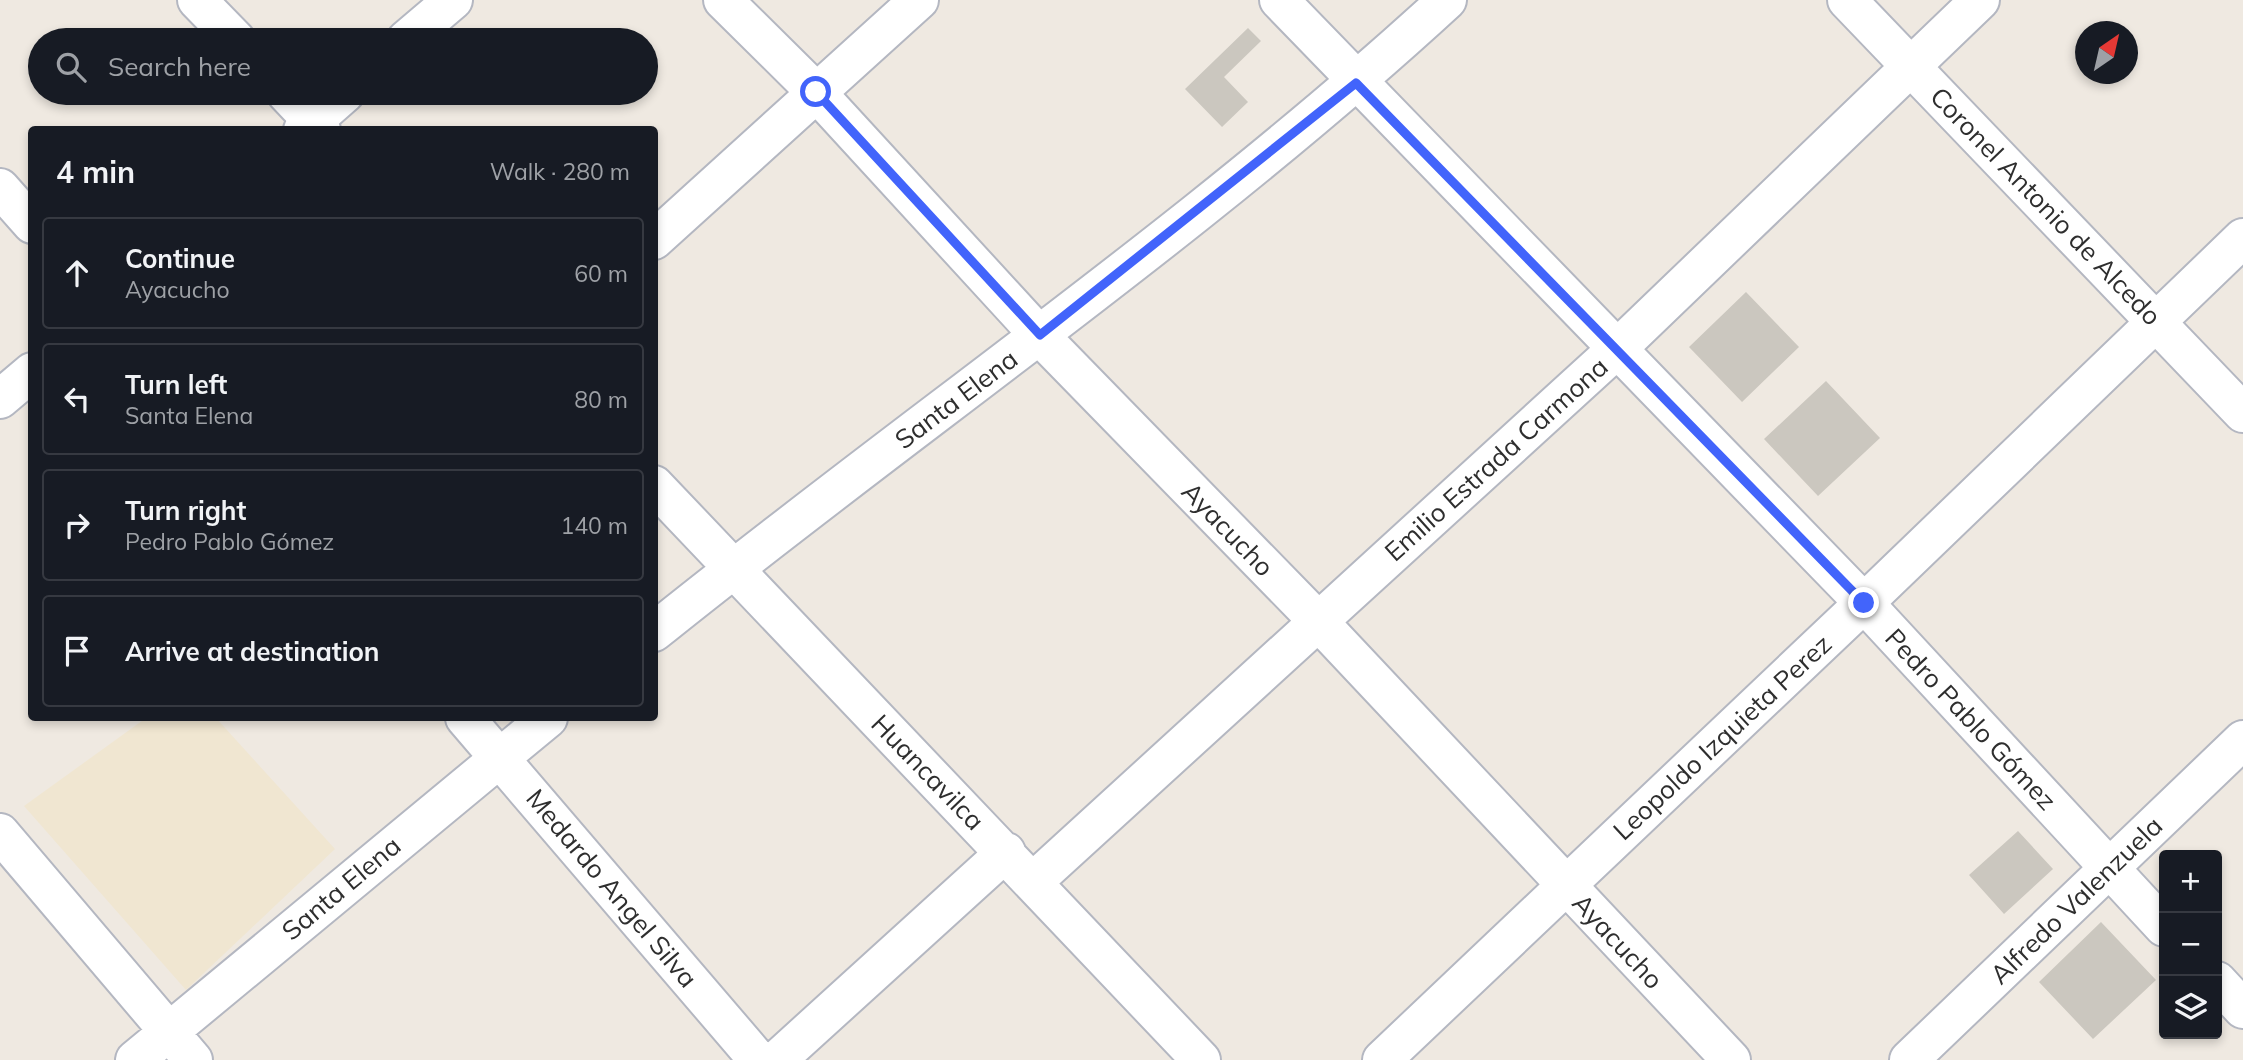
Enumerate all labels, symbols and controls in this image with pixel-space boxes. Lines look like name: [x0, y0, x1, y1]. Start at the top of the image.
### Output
north arrow: [2075, 21, 2138, 84]
search box: [28, 28, 658, 105]
icon: search: [52, 48, 90, 86]
text: Search here: [108, 50, 251, 83]
route start: [800, 76, 831, 107]
street label: Coronel Antonio de Alcedo: [1924, 80, 2168, 332]
text: 4 min: [56, 153, 135, 191]
text: Walk · 280 m: [490, 157, 630, 186]
text: Continue: [125, 242, 235, 275]
icon: ahead: [58, 254, 96, 292]
text: 60 m: [574, 259, 628, 288]
text: Ayacucho: [125, 275, 230, 304]
street label: Santa Elena: [888, 342, 1024, 456]
street label: Emilio Estrada Carmona: [1378, 350, 1614, 568]
text: Turn left: [125, 368, 227, 401]
icon: left: [58, 380, 96, 418]
text: 80 m: [574, 385, 628, 414]
text: Santa Elena: [125, 401, 253, 430]
street label: Ayacucho: [1175, 475, 1281, 583]
text: Turn right: [125, 494, 246, 527]
icon: right: [58, 506, 96, 544]
text: 140 m: [560, 511, 628, 540]
text: Pedro Pablo Gómez: [125, 527, 334, 556]
route end: [1848, 587, 1879, 618]
street label: Pedro Pablo Gómez: [1878, 621, 2064, 817]
street label: Leopoldo Izquieta Perez: [1606, 627, 1838, 847]
icon: arrive: [58, 632, 96, 670]
text: Arrive at destination: [125, 635, 380, 668]
street label: Huancavilca: [865, 707, 991, 837]
street label: Medardo Angel Silva: [519, 782, 705, 994]
street label: Alfredo Valenzuela: [1983, 809, 2169, 991]
street label: Santa Elena: [275, 829, 407, 947]
map controls: [2159, 850, 2222, 1039]
button: +: [2159, 850, 2222, 913]
street label: Ayacucho: [1566, 886, 1670, 996]
button: −: [2159, 913, 2222, 976]
button: layers: [2159, 976, 2222, 1039]

